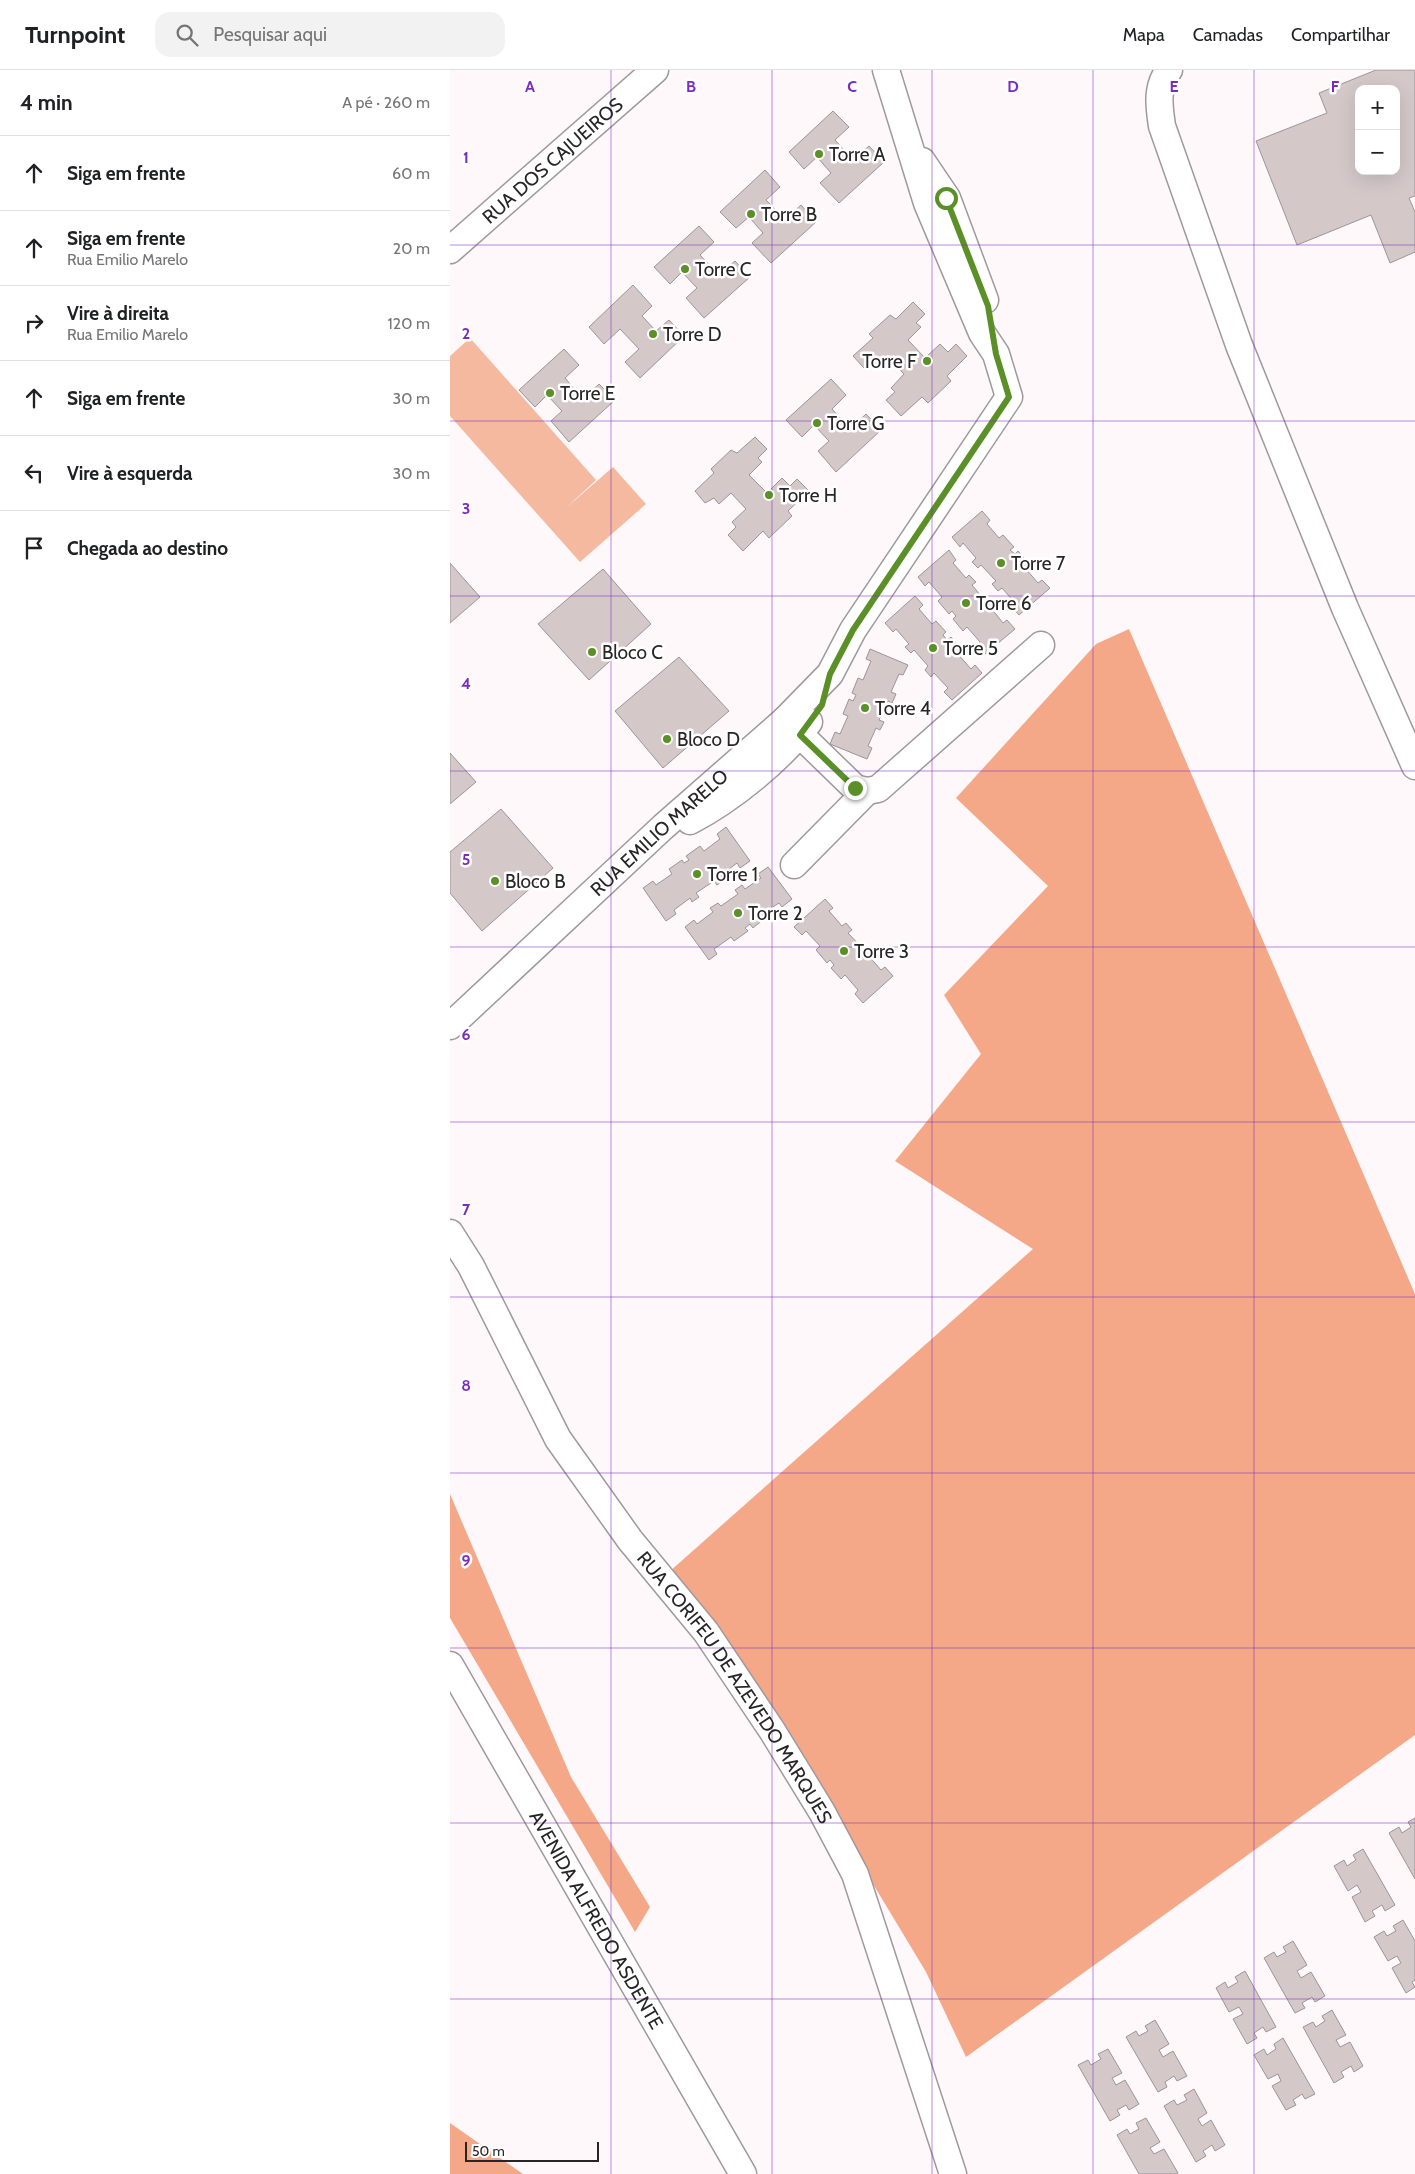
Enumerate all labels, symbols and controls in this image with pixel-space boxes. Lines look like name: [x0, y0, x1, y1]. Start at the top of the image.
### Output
search box: [155, 12, 505, 57]
text: Turnpoint: [25, 20, 125, 49]
icon: search: [173, 21, 201, 49]
text: Pesquisar aqui: [213, 23, 327, 46]
text: Mapa: [1123, 24, 1165, 46]
text: Camadas: [1193, 24, 1263, 46]
text: Compartilhar: [1291, 24, 1390, 46]
text: A: [525, 77, 535, 96]
text: B: [686, 77, 696, 96]
text: C: [847, 77, 857, 96]
text: D: [1007, 77, 1019, 96]
text: E: [1169, 77, 1179, 96]
text: F: [1331, 77, 1340, 96]
map controls: [1355, 85, 1400, 175]
button: +: [1355, 85, 1400, 130]
text: 4 min: [20, 90, 73, 115]
text: A pé · 260 m: [342, 93, 430, 112]
street label: RUA DOS CAJUEIROS: [478, 93, 628, 228]
button: −: [1355, 130, 1400, 175]
place label: Torre A: [829, 143, 886, 166]
text: 1: [463, 148, 469, 167]
marker: Torre A: [813, 148, 825, 160]
icon: ahead: [20, 159, 48, 187]
text: Siga em frente: [67, 162, 185, 185]
text: 60 m: [392, 164, 430, 183]
route start: [935, 187, 958, 210]
place label: Torre B: [761, 203, 817, 226]
marker: Torre B: [745, 208, 757, 220]
text: Siga em frente: [67, 227, 185, 250]
icon: ahead: [20, 234, 48, 262]
text: 20 m: [393, 239, 430, 258]
text: Rua Emilio Marelo: [67, 250, 188, 269]
place label: Torre C: [695, 258, 752, 281]
marker: Torre C: [679, 263, 691, 275]
text: Vire à direita: [67, 302, 169, 325]
icon: right: [20, 309, 48, 337]
text: 120 m: [388, 314, 430, 333]
place label: Torre D: [663, 323, 722, 346]
text: 2: [462, 324, 470, 343]
text: Rua Emilio Marelo: [67, 325, 188, 344]
marker: Torre D: [647, 328, 659, 340]
place label: Torre F: [862, 350, 917, 373]
marker: Torre F: [921, 355, 933, 367]
place label: Torre E: [560, 382, 615, 405]
icon: ahead: [20, 384, 48, 412]
text: Siga em frente: [67, 387, 185, 410]
marker: Torre E: [544, 387, 556, 399]
text: 30 m: [393, 389, 430, 408]
place label: Torre G: [827, 412, 885, 435]
marker: Torre G: [811, 417, 823, 429]
icon: left: [20, 459, 48, 487]
text: Vire à esquerda: [67, 462, 193, 485]
text: 30 m: [393, 464, 430, 483]
place label: Torre H: [779, 484, 837, 507]
marker: Torre H: [763, 489, 775, 501]
text: 3: [462, 499, 470, 518]
icon: arrive: [20, 534, 48, 562]
text: Chegada ao destino: [67, 537, 228, 560]
place label: Torre 7: [1011, 552, 1066, 575]
marker: Torre 7: [995, 557, 1007, 569]
place label: Torre 6: [976, 592, 1032, 615]
marker: Torre 6: [960, 597, 972, 609]
place label: Torre 5: [943, 637, 998, 660]
place label: Bloco C: [602, 641, 663, 664]
marker: Torre 5: [927, 642, 939, 654]
marker: Bloco C: [586, 646, 598, 658]
text: 4: [461, 674, 471, 693]
place label: Torre 4: [875, 697, 931, 720]
marker: Torre 4: [859, 702, 871, 714]
place label: Bloco D: [677, 728, 740, 751]
marker: Bloco D: [661, 733, 673, 745]
street label: RUA EMILIO MARELO: [586, 764, 733, 901]
route end: [844, 777, 867, 800]
text: 5: [462, 850, 470, 869]
place label: Torre 1: [707, 863, 758, 886]
marker: Torre 1: [691, 868, 703, 880]
place label: Bloco B: [505, 870, 566, 893]
marker: Bloco B: [489, 875, 501, 887]
place label: Torre 2: [748, 902, 803, 925]
marker: Torre 2: [732, 907, 744, 919]
place label: Torre 3: [854, 940, 909, 963]
marker: Torre 3: [838, 945, 850, 957]
text: 6: [462, 1025, 471, 1044]
text: 7: [462, 1200, 471, 1219]
text: 8: [461, 1376, 471, 1395]
street label: RUA CORIFEU DE AZEVEDO MARQUES: [632, 1547, 837, 1827]
text: 9: [462, 1551, 471, 1570]
street label: AVENIDA ALFREDO ASDENTE: [524, 1807, 668, 2033]
scale bar: [465, 2139, 599, 2162]
text: 50 m: [472, 2142, 505, 2160]

